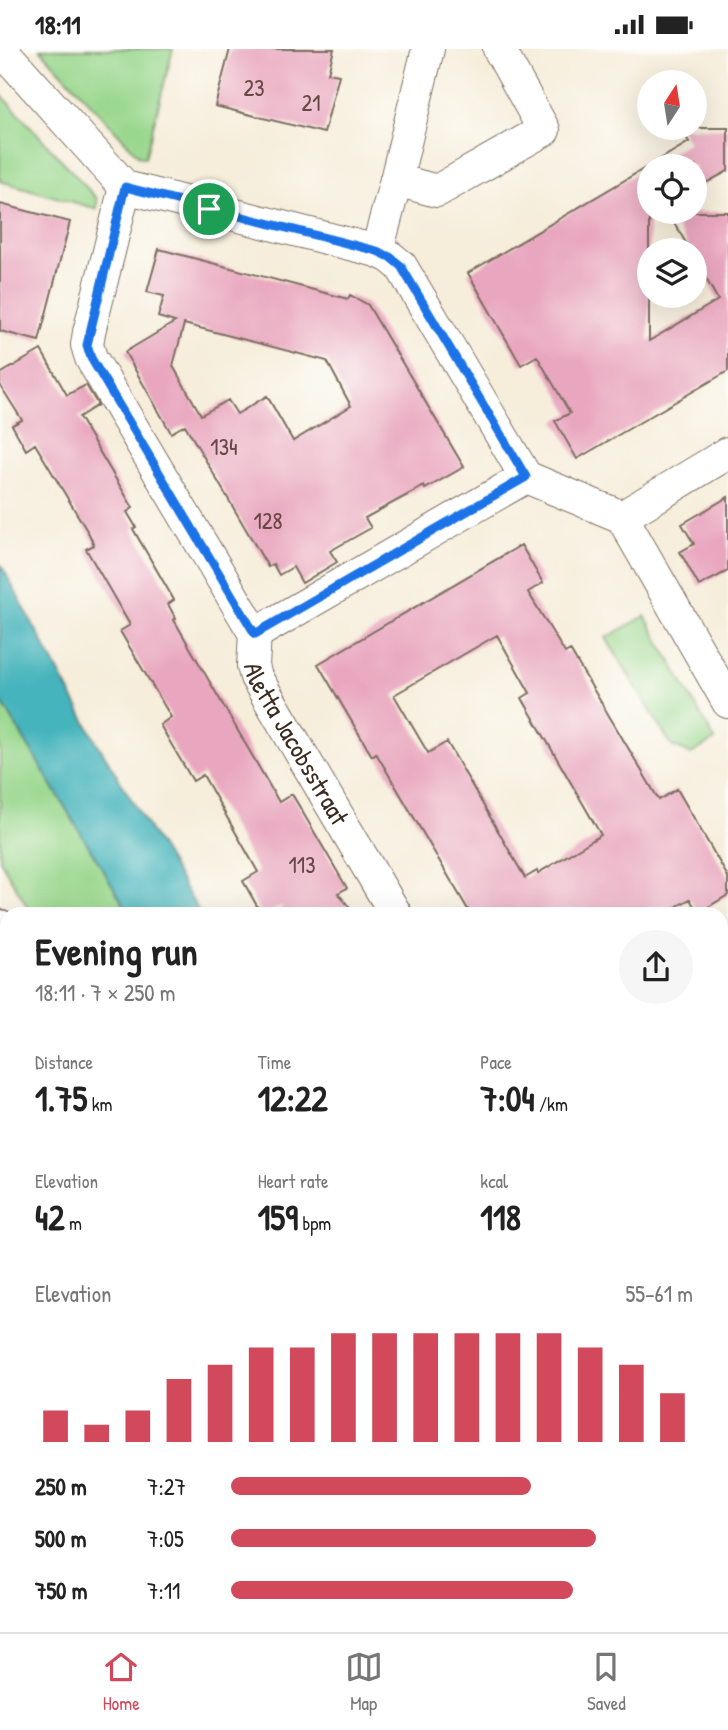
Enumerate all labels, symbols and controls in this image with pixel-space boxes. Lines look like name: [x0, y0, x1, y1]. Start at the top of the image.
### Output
text: 18:11: [35, 7, 81, 42]
north arrow: [637, 70, 707, 140]
map controls: [637, 70, 707, 308]
house number: 23: [243, 72, 265, 103]
house number: 21: [301, 87, 321, 118]
button: locate: [637, 154, 707, 224]
pin: [179, 179, 239, 239]
icon: arrive: [190, 190, 228, 228]
button: layers: [637, 238, 707, 308]
house number: 134: [210, 431, 238, 462]
house number: 128: [253, 505, 283, 536]
street label: Aletta Jacobsstraat: [236, 658, 358, 832]
house number: 113: [288, 849, 316, 880]
text: Evening run: [35, 925, 198, 977]
button: share: [619, 930, 693, 1004]
text: 18:11 · 7 × 250 m: [35, 977, 175, 1008]
text: Distance: [35, 1049, 93, 1075]
text: Time: [258, 1049, 291, 1075]
text: Pace: [480, 1049, 512, 1075]
text: 1.75: [35, 1075, 87, 1122]
text: 12:22: [258, 1075, 328, 1122]
text: 7:04: [480, 1075, 535, 1122]
text: km: [87, 1091, 113, 1117]
text: /km: [535, 1091, 568, 1117]
text: Elevation: [35, 1168, 98, 1194]
text: Heart rate: [258, 1168, 329, 1194]
text: kcal: [480, 1168, 508, 1194]
text: 42: [35, 1194, 65, 1241]
text: 159: [258, 1194, 298, 1241]
text: 118: [480, 1194, 521, 1241]
text: m: [65, 1210, 82, 1236]
text: bpm: [298, 1210, 331, 1236]
text: Elevation: [35, 1278, 111, 1309]
text: 55–61 m: [625, 1278, 693, 1309]
text: 250 m: [35, 1471, 87, 1502]
text: 7:27: [147, 1471, 186, 1502]
text: 500 m: [35, 1523, 86, 1554]
text: 7:05: [147, 1523, 184, 1554]
text: 750 m: [35, 1575, 87, 1606]
text: 7:11: [147, 1575, 180, 1606]
tab: Home: [102, 1648, 140, 1716]
tab: Map: [345, 1648, 383, 1716]
tab: Saved: [587, 1648, 626, 1716]

